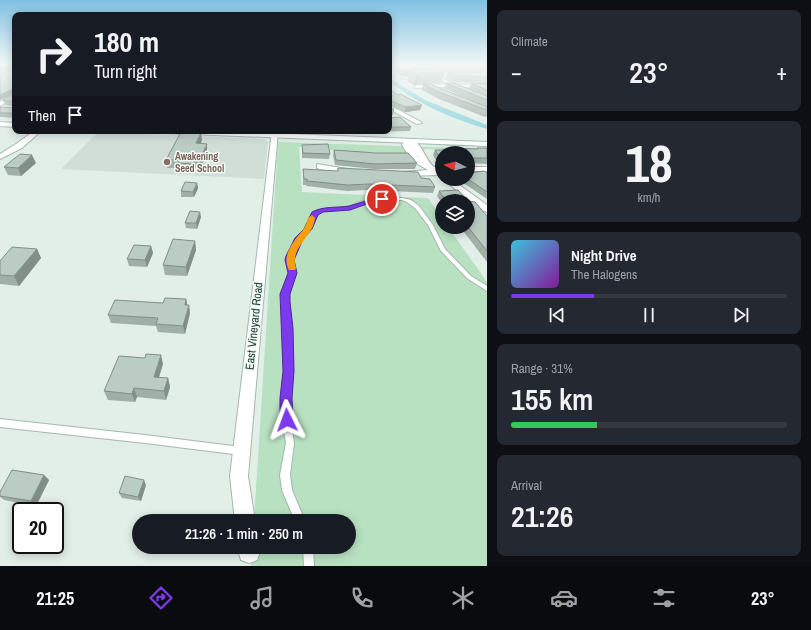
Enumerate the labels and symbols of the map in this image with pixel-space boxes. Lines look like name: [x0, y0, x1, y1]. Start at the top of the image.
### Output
north arrow: [435, 146, 475, 186]
place label: Awakening Seed School: [175, 150, 224, 175]
marker: Awakening Seed School: [162, 157, 172, 167]
pin: [365, 182, 399, 216]
street label: East Vineyard Road: [241, 281, 267, 371]
position arrow: [266, 399, 308, 441]
speed limit sign: 20: [12, 502, 64, 554]

